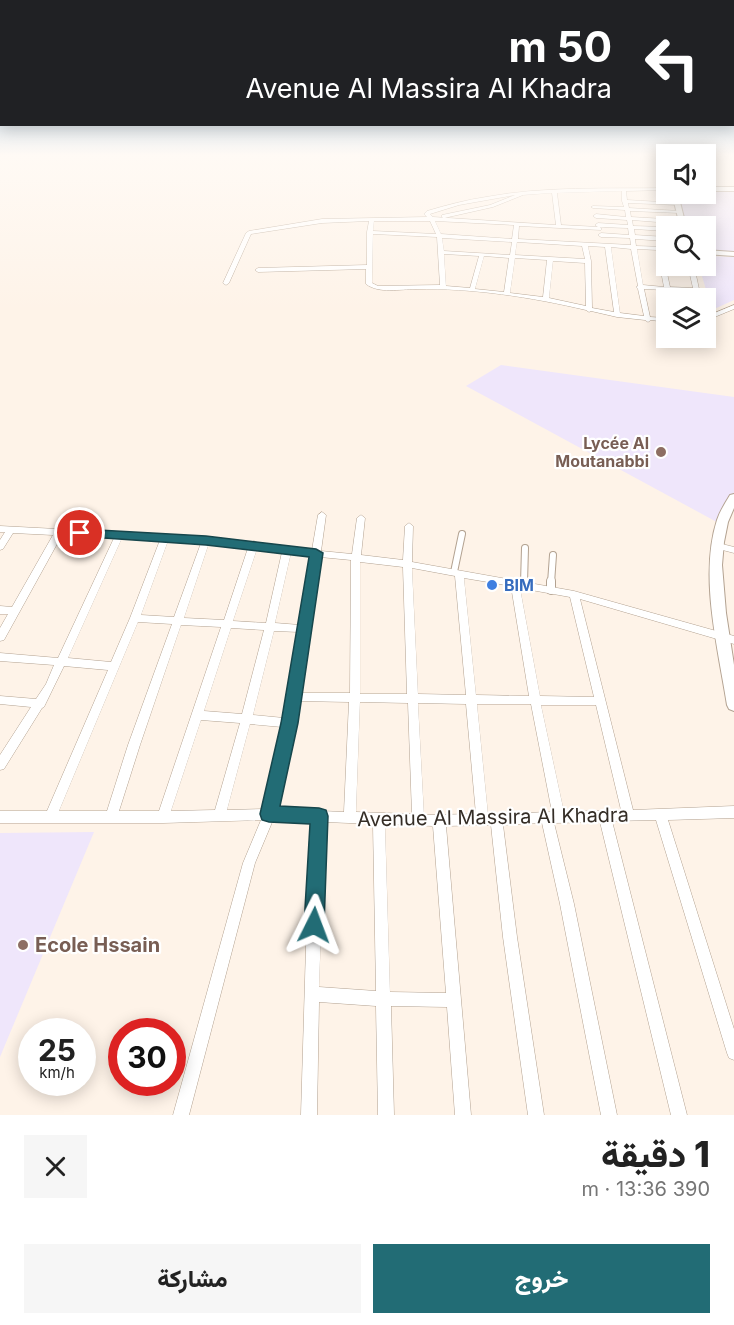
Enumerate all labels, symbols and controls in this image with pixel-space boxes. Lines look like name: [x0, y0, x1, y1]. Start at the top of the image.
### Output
text: 50 m: [509, 21, 612, 72]
icon: left: [633, 24, 711, 102]
text: Avenue Al Massira Al Khadra: [245, 72, 612, 105]
map controls: [656, 144, 716, 348]
button: sound: [656, 144, 716, 204]
button: search: [656, 216, 716, 276]
button: layers: [656, 288, 716, 348]
place label: Lycée Al Moutanabbi: [555, 433, 649, 471]
marker: Lycée Al Moutanabbi: [654, 445, 668, 459]
pin: [54, 507, 105, 558]
icon: arrive: [63, 516, 96, 549]
place label: BIM: [504, 575, 534, 595]
marker: BIM: [485, 578, 499, 592]
street label: Avenue Al Massira Al Khadra: [357, 803, 629, 831]
position arrow: [282, 893, 346, 957]
place label: Ecole Hssain: [35, 933, 160, 957]
marker: Ecole Hssain: [16, 938, 30, 952]
speed limit sign: 30: [108, 1018, 186, 1096]
text: 25: [38, 1032, 76, 1068]
text: km/h: [39, 1063, 75, 1082]
text: 1 دقيقة: [601, 1132, 710, 1176]
button: close: [24, 1135, 87, 1198]
text: 390 m · 13:36: [581, 1177, 710, 1201]
button: مشاركة: [24, 1244, 361, 1313]
button: خروج: [373, 1244, 710, 1313]

